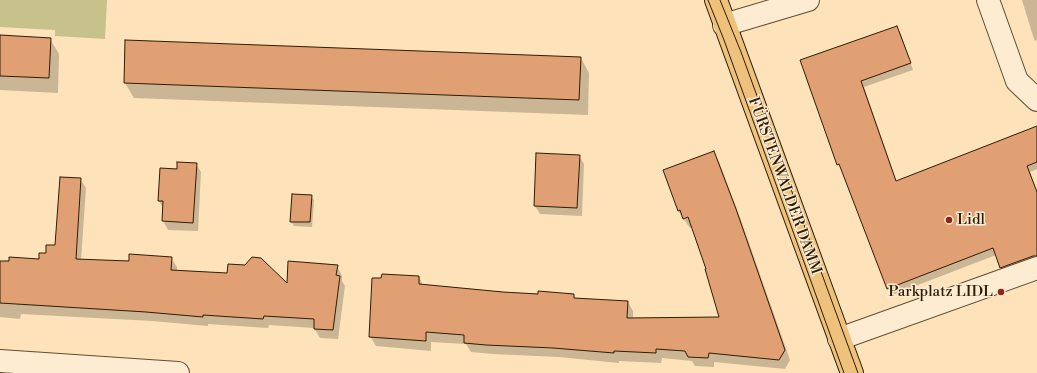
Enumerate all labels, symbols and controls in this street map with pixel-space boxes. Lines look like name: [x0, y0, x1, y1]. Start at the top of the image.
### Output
street label: FÜRSTENWALDER DAMM: [743, 95, 825, 277]
place label: Lidl: [957, 211, 985, 229]
marker: Lidl: [944, 215, 954, 225]
place label: Parkplatz LIDL: [888, 283, 993, 301]
marker: Parkplatz LIDL: [996, 287, 1006, 297]

